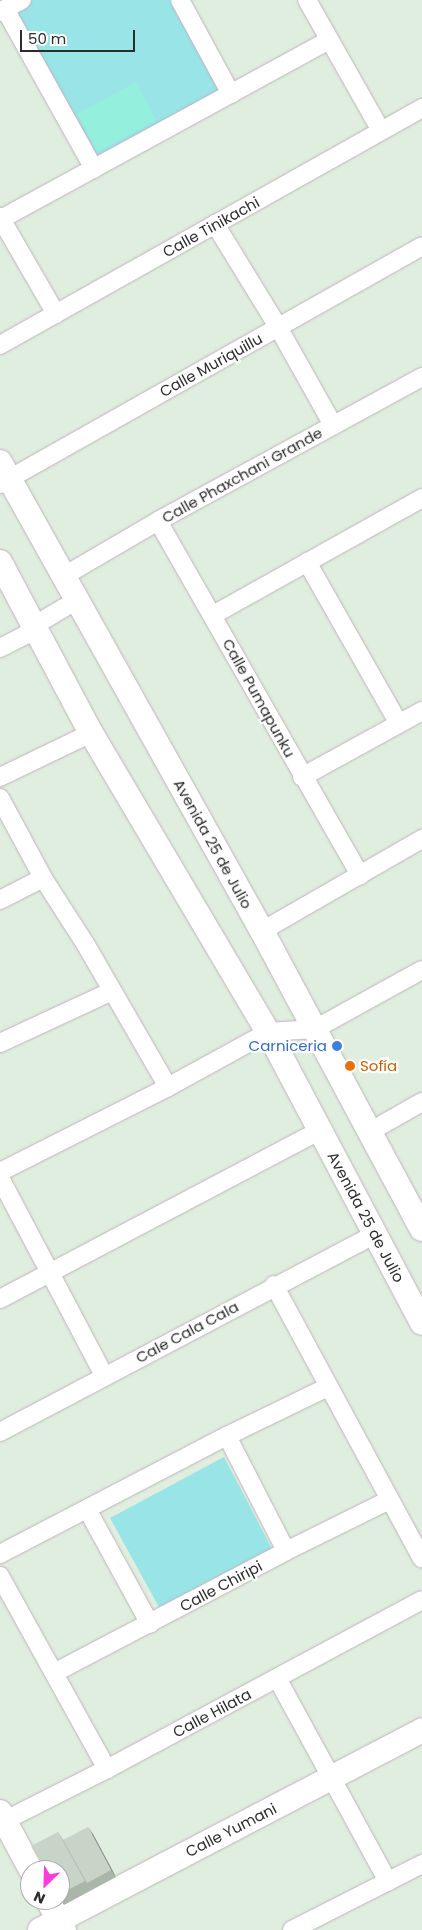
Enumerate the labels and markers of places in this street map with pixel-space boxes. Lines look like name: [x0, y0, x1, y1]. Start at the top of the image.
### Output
place label: Carniceria: [249, 1037, 327, 1055]
marker: Carniceria: [331, 1040, 343, 1052]
place label: Sofía: [360, 1057, 397, 1075]
marker: Sofía: [344, 1060, 356, 1072]

